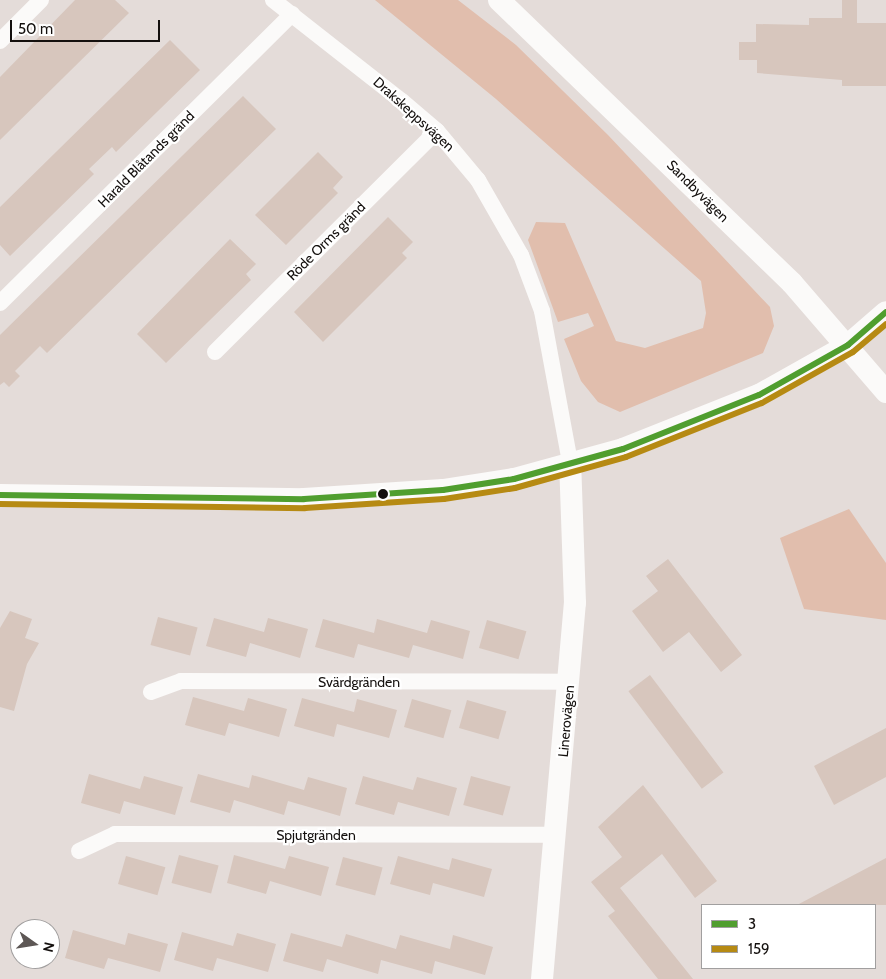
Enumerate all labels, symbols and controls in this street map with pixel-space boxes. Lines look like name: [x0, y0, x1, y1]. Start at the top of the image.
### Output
scale bar: [12, 10, 162, 42]
text: 50 m: [18, 20, 53, 38]
street label: Drakskeppsvägen: [370, 73, 458, 155]
street label: Harald Blåtands gränd: [94, 107, 198, 211]
street label: Sandbyvägen: [664, 157, 732, 225]
street label: Röde Orms gränd: [283, 198, 369, 284]
unlabelled marker: [378, 489, 388, 499]
street label: Svärdgränden: [318, 674, 400, 690]
street label: Linerovägen: [554, 684, 578, 758]
street label: Spjutgränden: [276, 827, 356, 843]
legend: [701, 904, 876, 969]
text: 3: [748, 915, 756, 933]
north arrow: [10, 919, 60, 969]
text: N: [39, 940, 59, 954]
text: 159: [748, 940, 770, 958]

